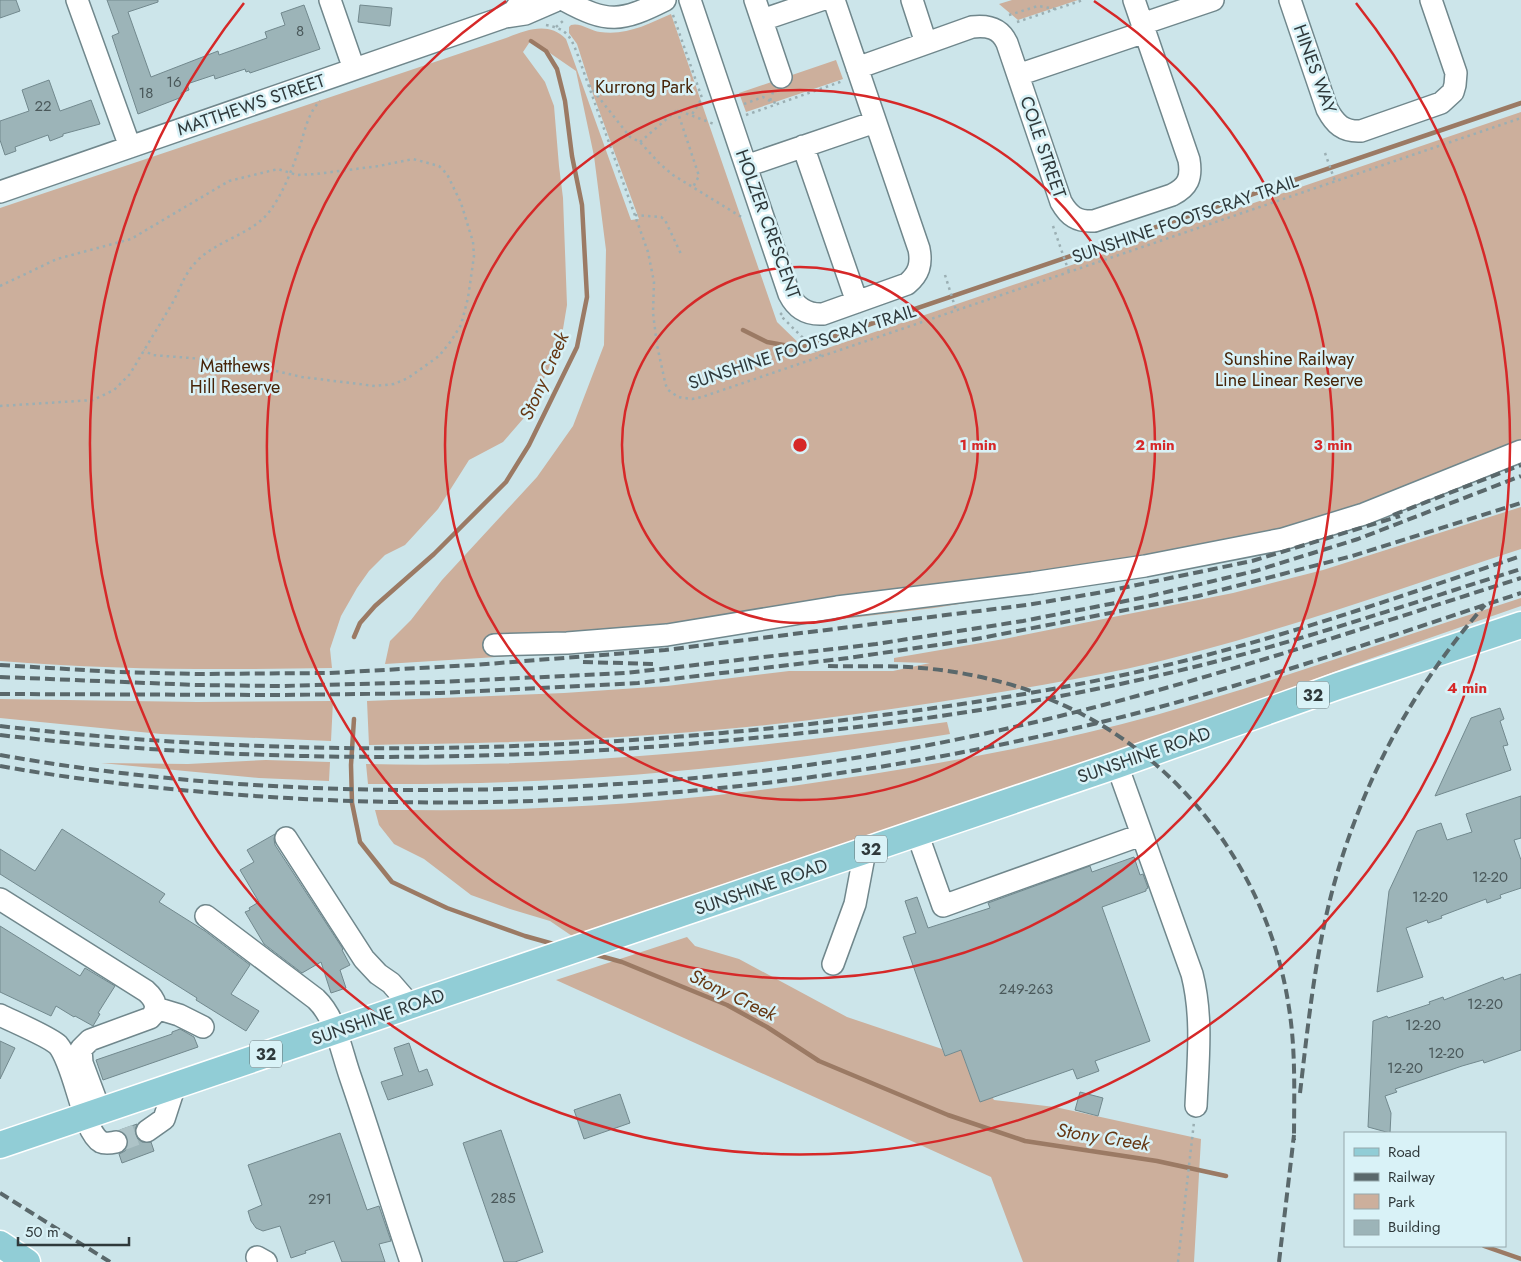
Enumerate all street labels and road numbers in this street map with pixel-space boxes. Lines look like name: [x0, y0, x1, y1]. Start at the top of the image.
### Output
street label: HINES WAY: [1287, 21, 1343, 118]
street label: MATTHEWS STREET: [174, 67, 329, 142]
street label: COLE STREET: [1013, 92, 1073, 202]
street label: HOLZER CRESCENT: [729, 146, 807, 303]
street label: SUNSHINE FOOTSCRAY TRAIL: [1068, 168, 1302, 270]
street label: SUNSHINE FOOTSCRAY TRAIL: [685, 298, 919, 396]
road number: 32: [1297, 682, 1329, 708]
street label: SUNSHINE ROAD: [1074, 720, 1214, 790]
road number: 32: [855, 836, 887, 862]
street label: SUNSHINE ROAD: [691, 852, 831, 922]
street label: SUNSHINE ROAD: [308, 982, 448, 1052]
road number: 32: [250, 1040, 282, 1068]

